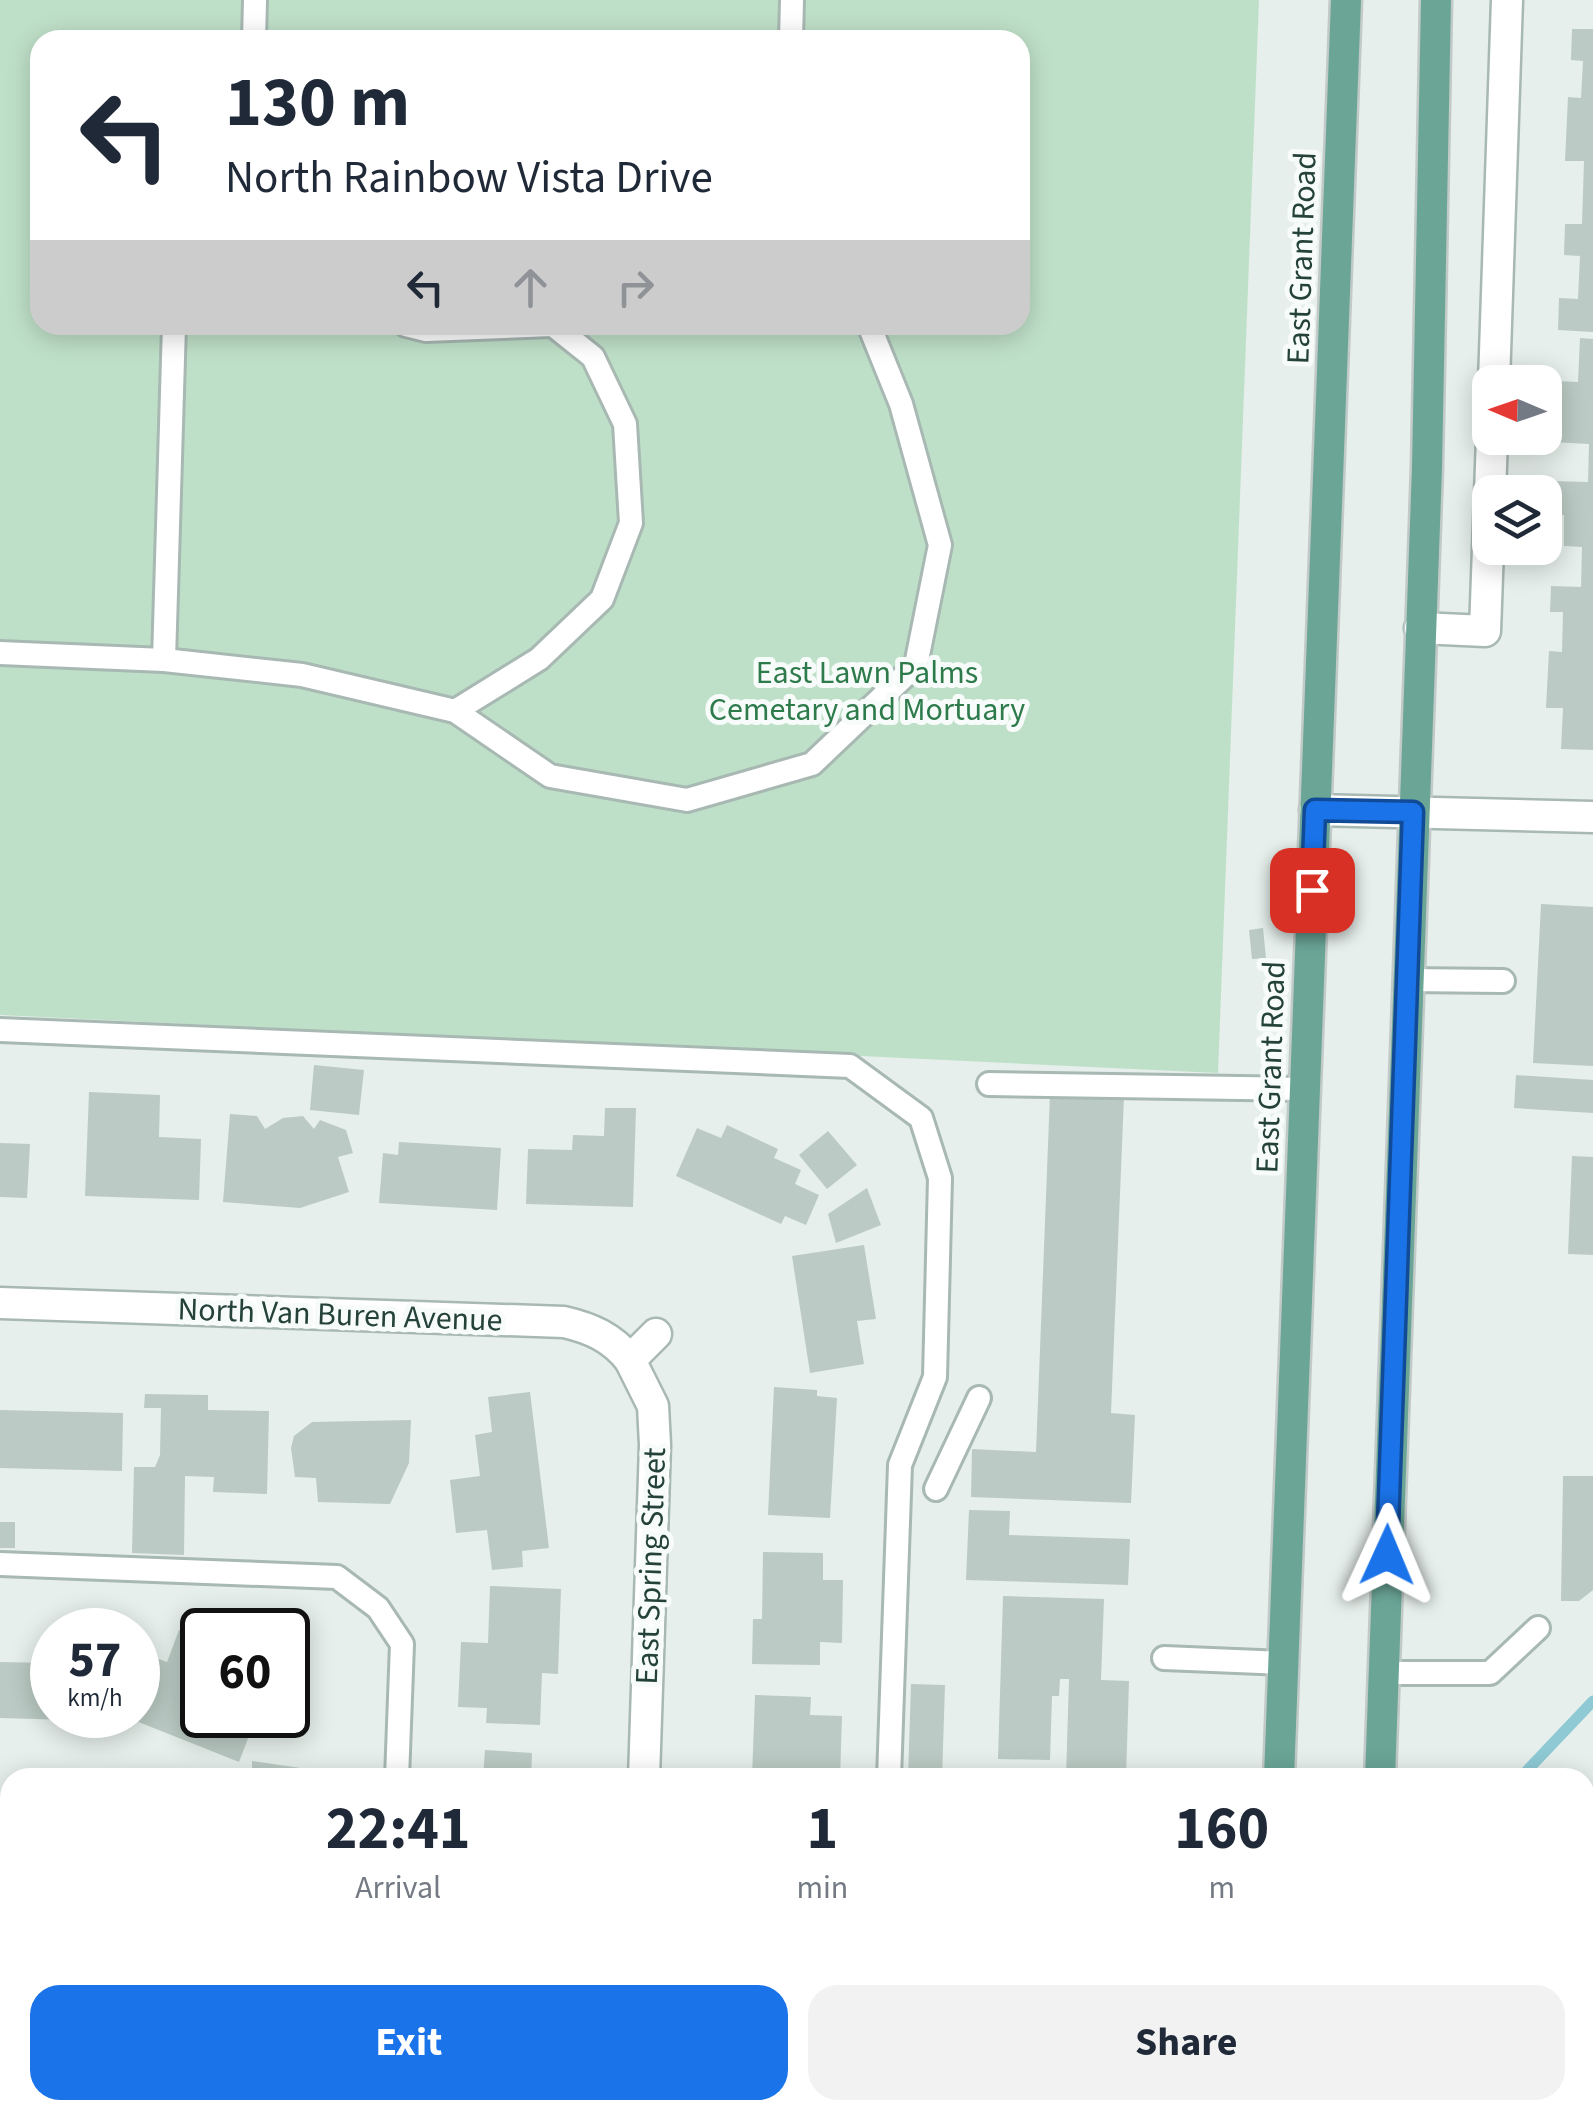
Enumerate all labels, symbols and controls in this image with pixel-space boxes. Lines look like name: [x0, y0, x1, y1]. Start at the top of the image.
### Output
text: 130 m: [225, 53, 410, 153]
icon: left: [60, 70, 190, 200]
text: North Rainbow Vista Drive: [225, 146, 713, 210]
street label: East Grant Road: [1275, 151, 1329, 365]
icon: left: [398, 260, 453, 315]
icon: ahead: [503, 260, 558, 315]
icon: right: [608, 260, 663, 315]
north arrow: [1472, 365, 1562, 455]
map controls: [1472, 365, 1562, 565]
button: layers: [1472, 475, 1562, 565]
park label: East Lawn Palms Cemetary and Mortuary: [709, 650, 1025, 733]
pin: [1270, 848, 1355, 933]
icon: arrive: [1285, 863, 1340, 918]
street label: East Grant Road: [1244, 960, 1298, 1174]
street label: North Van Buren Avenue: [177, 1286, 503, 1344]
street label: East Spring Street: [624, 1447, 678, 1685]
position arrow: [1335, 1503, 1439, 1607]
speed limit sign: 60: [180, 1608, 310, 1738]
text: 57: [69, 1625, 121, 1696]
text: km/h: [67, 1680, 123, 1716]
text: 22:41: [326, 1787, 471, 1872]
text: 1: [807, 1787, 838, 1872]
text: 160: [1174, 1787, 1269, 1872]
text: Arrival: [355, 1865, 441, 1911]
text: min: [796, 1865, 848, 1911]
text: m: [1208, 1865, 1235, 1911]
button: Exit: [30, 1985, 788, 2100]
button: Share: [808, 1985, 1565, 2100]

